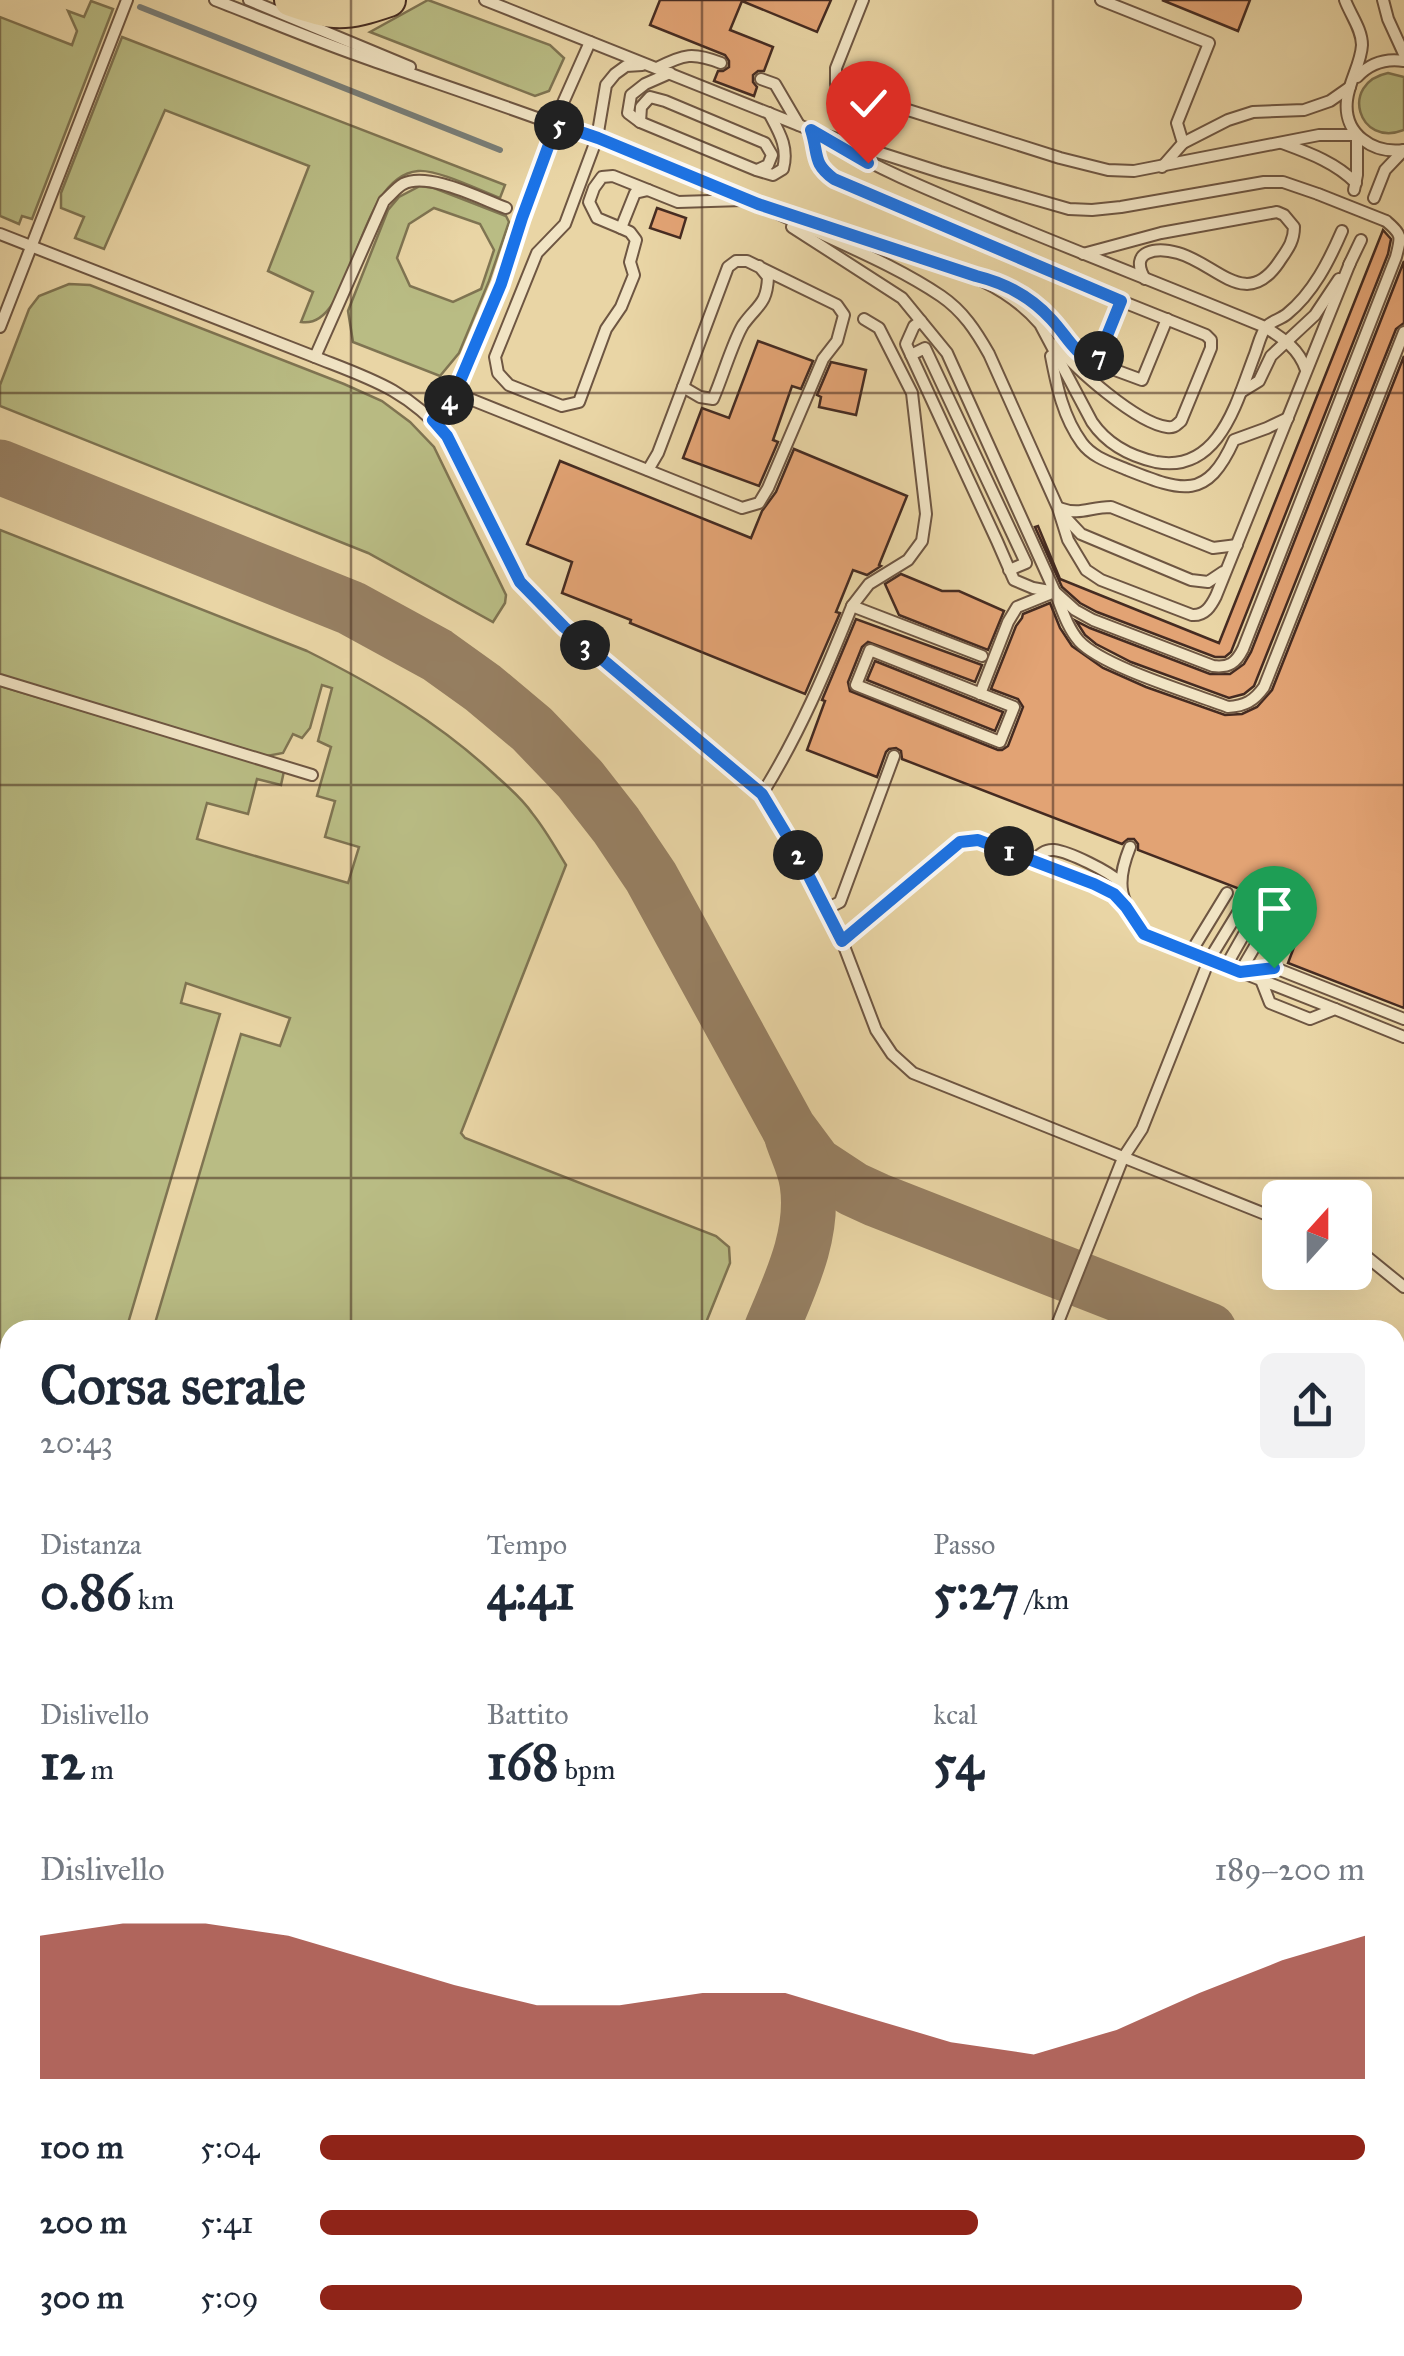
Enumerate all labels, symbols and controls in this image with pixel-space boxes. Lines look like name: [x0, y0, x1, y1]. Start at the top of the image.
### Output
pin: [826, 61, 911, 164]
icon: check: [841, 76, 896, 131]
pin: 5: [534, 100, 584, 150]
text: 5: [552, 107, 566, 142]
pin: 7: [1074, 331, 1124, 381]
text: 7: [1092, 338, 1106, 373]
pin: 4: [424, 375, 474, 425]
text: 4: [441, 382, 457, 417]
pin: 3: [560, 620, 610, 670]
text: 3: [579, 627, 591, 662]
pin: 1: [984, 826, 1034, 876]
pin: 2: [773, 830, 823, 880]
text: 1: [1003, 833, 1015, 868]
text: 2: [791, 837, 805, 872]
pin: [1232, 866, 1317, 969]
icon: arrive: [1247, 881, 1302, 936]
north arrow: [1262, 1180, 1372, 1290]
map controls: [1262, 1180, 1372, 1290]
text: Corsa serale: [40, 1352, 306, 1419]
button: share: [1260, 1353, 1365, 1458]
text: 20:43: [40, 1423, 113, 1462]
text: Distanza: [40, 1527, 142, 1562]
text: Tempo: [487, 1527, 567, 1562]
text: Passo: [933, 1527, 995, 1562]
text: 0.86: [40, 1562, 132, 1623]
text: 4:41: [487, 1562, 575, 1623]
text: 5:27: [933, 1562, 1019, 1623]
text: km: [132, 1582, 174, 1617]
text: /km: [1019, 1582, 1069, 1617]
text: Dislivello: [40, 1697, 149, 1732]
text: Battito: [487, 1697, 569, 1732]
text: kcal: [933, 1697, 977, 1732]
text: 12: [40, 1732, 84, 1793]
text: 168: [487, 1732, 558, 1793]
text: 54: [933, 1732, 983, 1793]
text: m: [84, 1752, 114, 1787]
text: bpm: [558, 1752, 616, 1787]
text: Dislivello: [40, 1850, 165, 1889]
text: 189–200 m: [1215, 1850, 1365, 1889]
text: 100 m: [40, 2128, 124, 2167]
text: 5:04: [200, 2128, 259, 2167]
text: 200 m: [40, 2203, 127, 2242]
text: 5:41: [200, 2203, 253, 2242]
text: 300 m: [40, 2278, 124, 2317]
text: 5:09: [200, 2278, 259, 2317]

